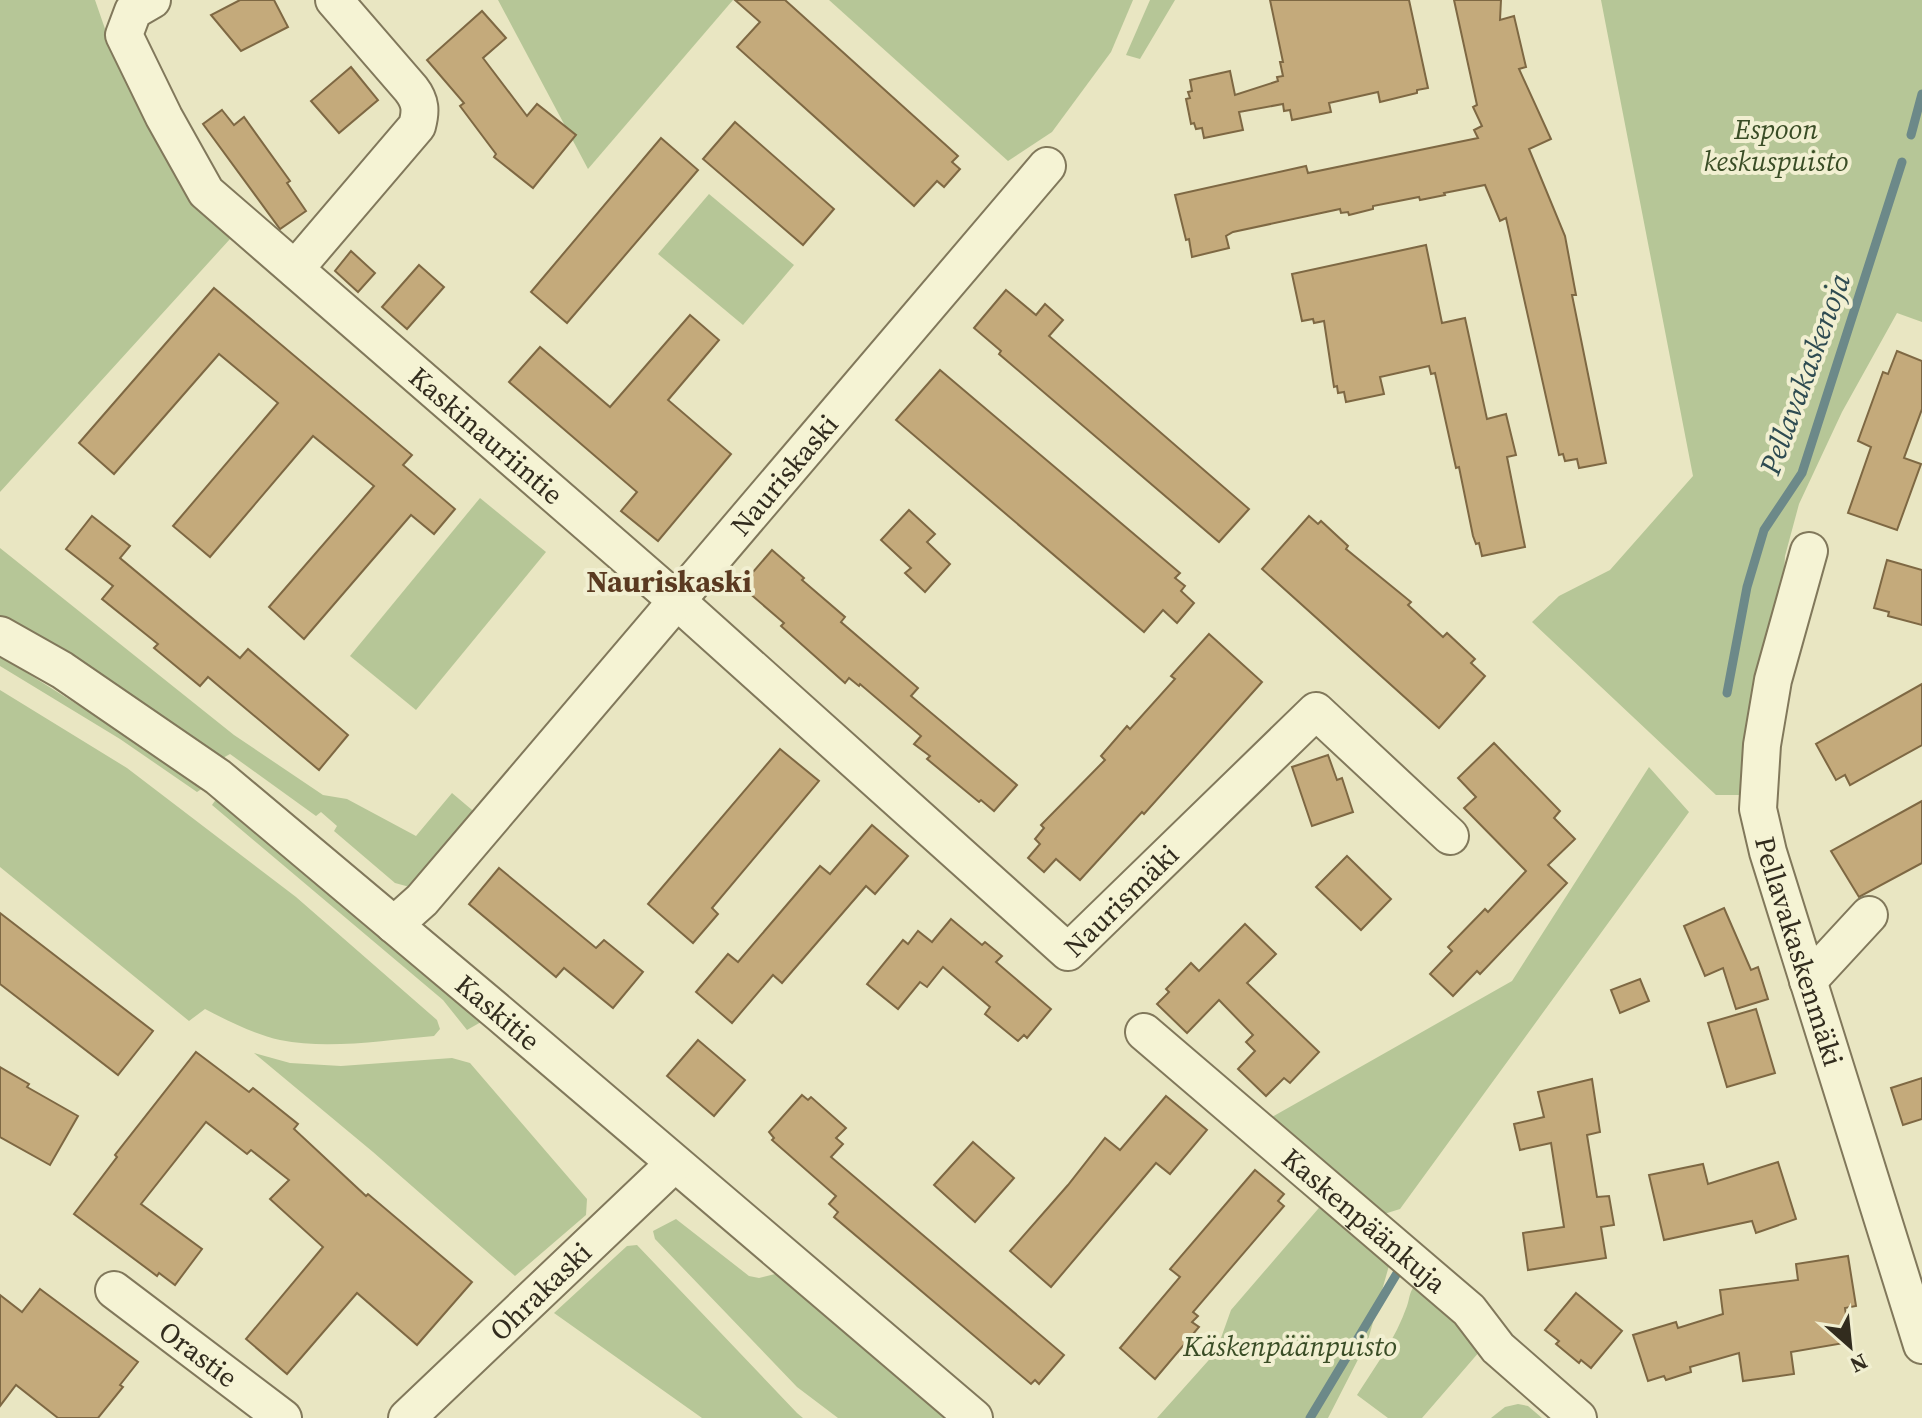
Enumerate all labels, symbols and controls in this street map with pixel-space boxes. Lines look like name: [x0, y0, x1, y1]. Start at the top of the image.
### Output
park label: Espoon keskuspuisto: [1703, 110, 1849, 180]
water label: Pellavakaskenoja: [1749, 267, 1860, 481]
street label: Kaskinauriintie: [401, 358, 572, 513]
street label: Nauriskaski: [722, 406, 847, 543]
district label: Nauriskaski: [586, 561, 752, 602]
street label: Pellavakaskenmäki: [1746, 833, 1853, 1071]
street label: Naurismäki: [1055, 836, 1187, 965]
street label: Kaskitie: [447, 965, 548, 1059]
street label: Kaskenpäänkuja: [1274, 1139, 1455, 1302]
street label: Ohrakaski: [481, 1233, 600, 1349]
north arrow: [1810, 1306, 1890, 1386]
street label: Orastie: [151, 1312, 246, 1396]
park label: Käskenpäänpuisto: [1182, 1327, 1397, 1365]
text: N: [1845, 1347, 1873, 1381]

